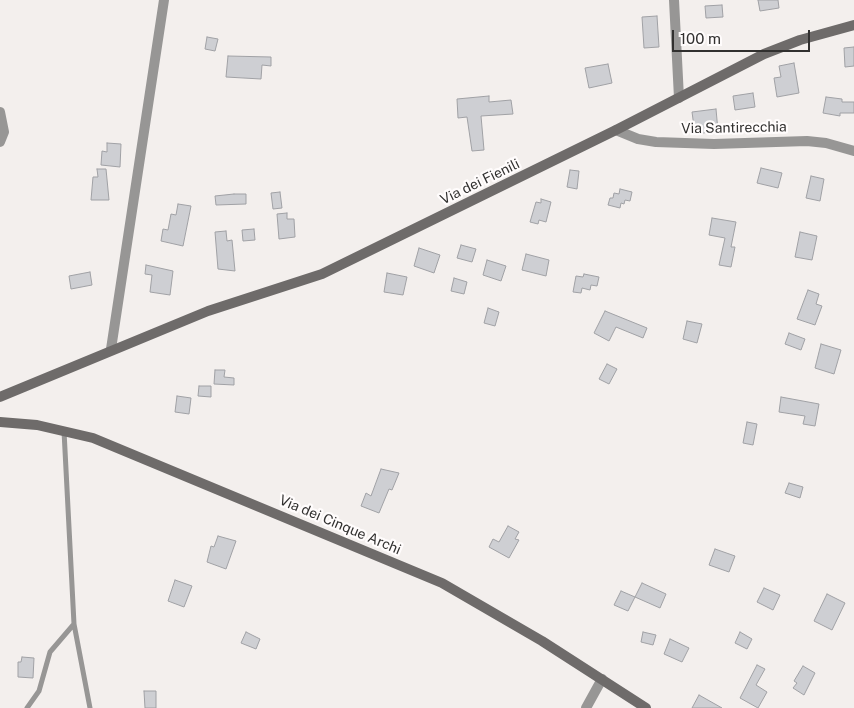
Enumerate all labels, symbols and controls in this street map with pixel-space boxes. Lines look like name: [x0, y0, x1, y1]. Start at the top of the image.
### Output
scale bar: [674, 20, 812, 52]
text: 100 m: [680, 30, 721, 47]
street label: Via Santirecchia: [681, 119, 787, 137]
street label: Via dei Fienili: [438, 156, 522, 208]
street label: Via dei Cinque Archi: [277, 492, 403, 558]

